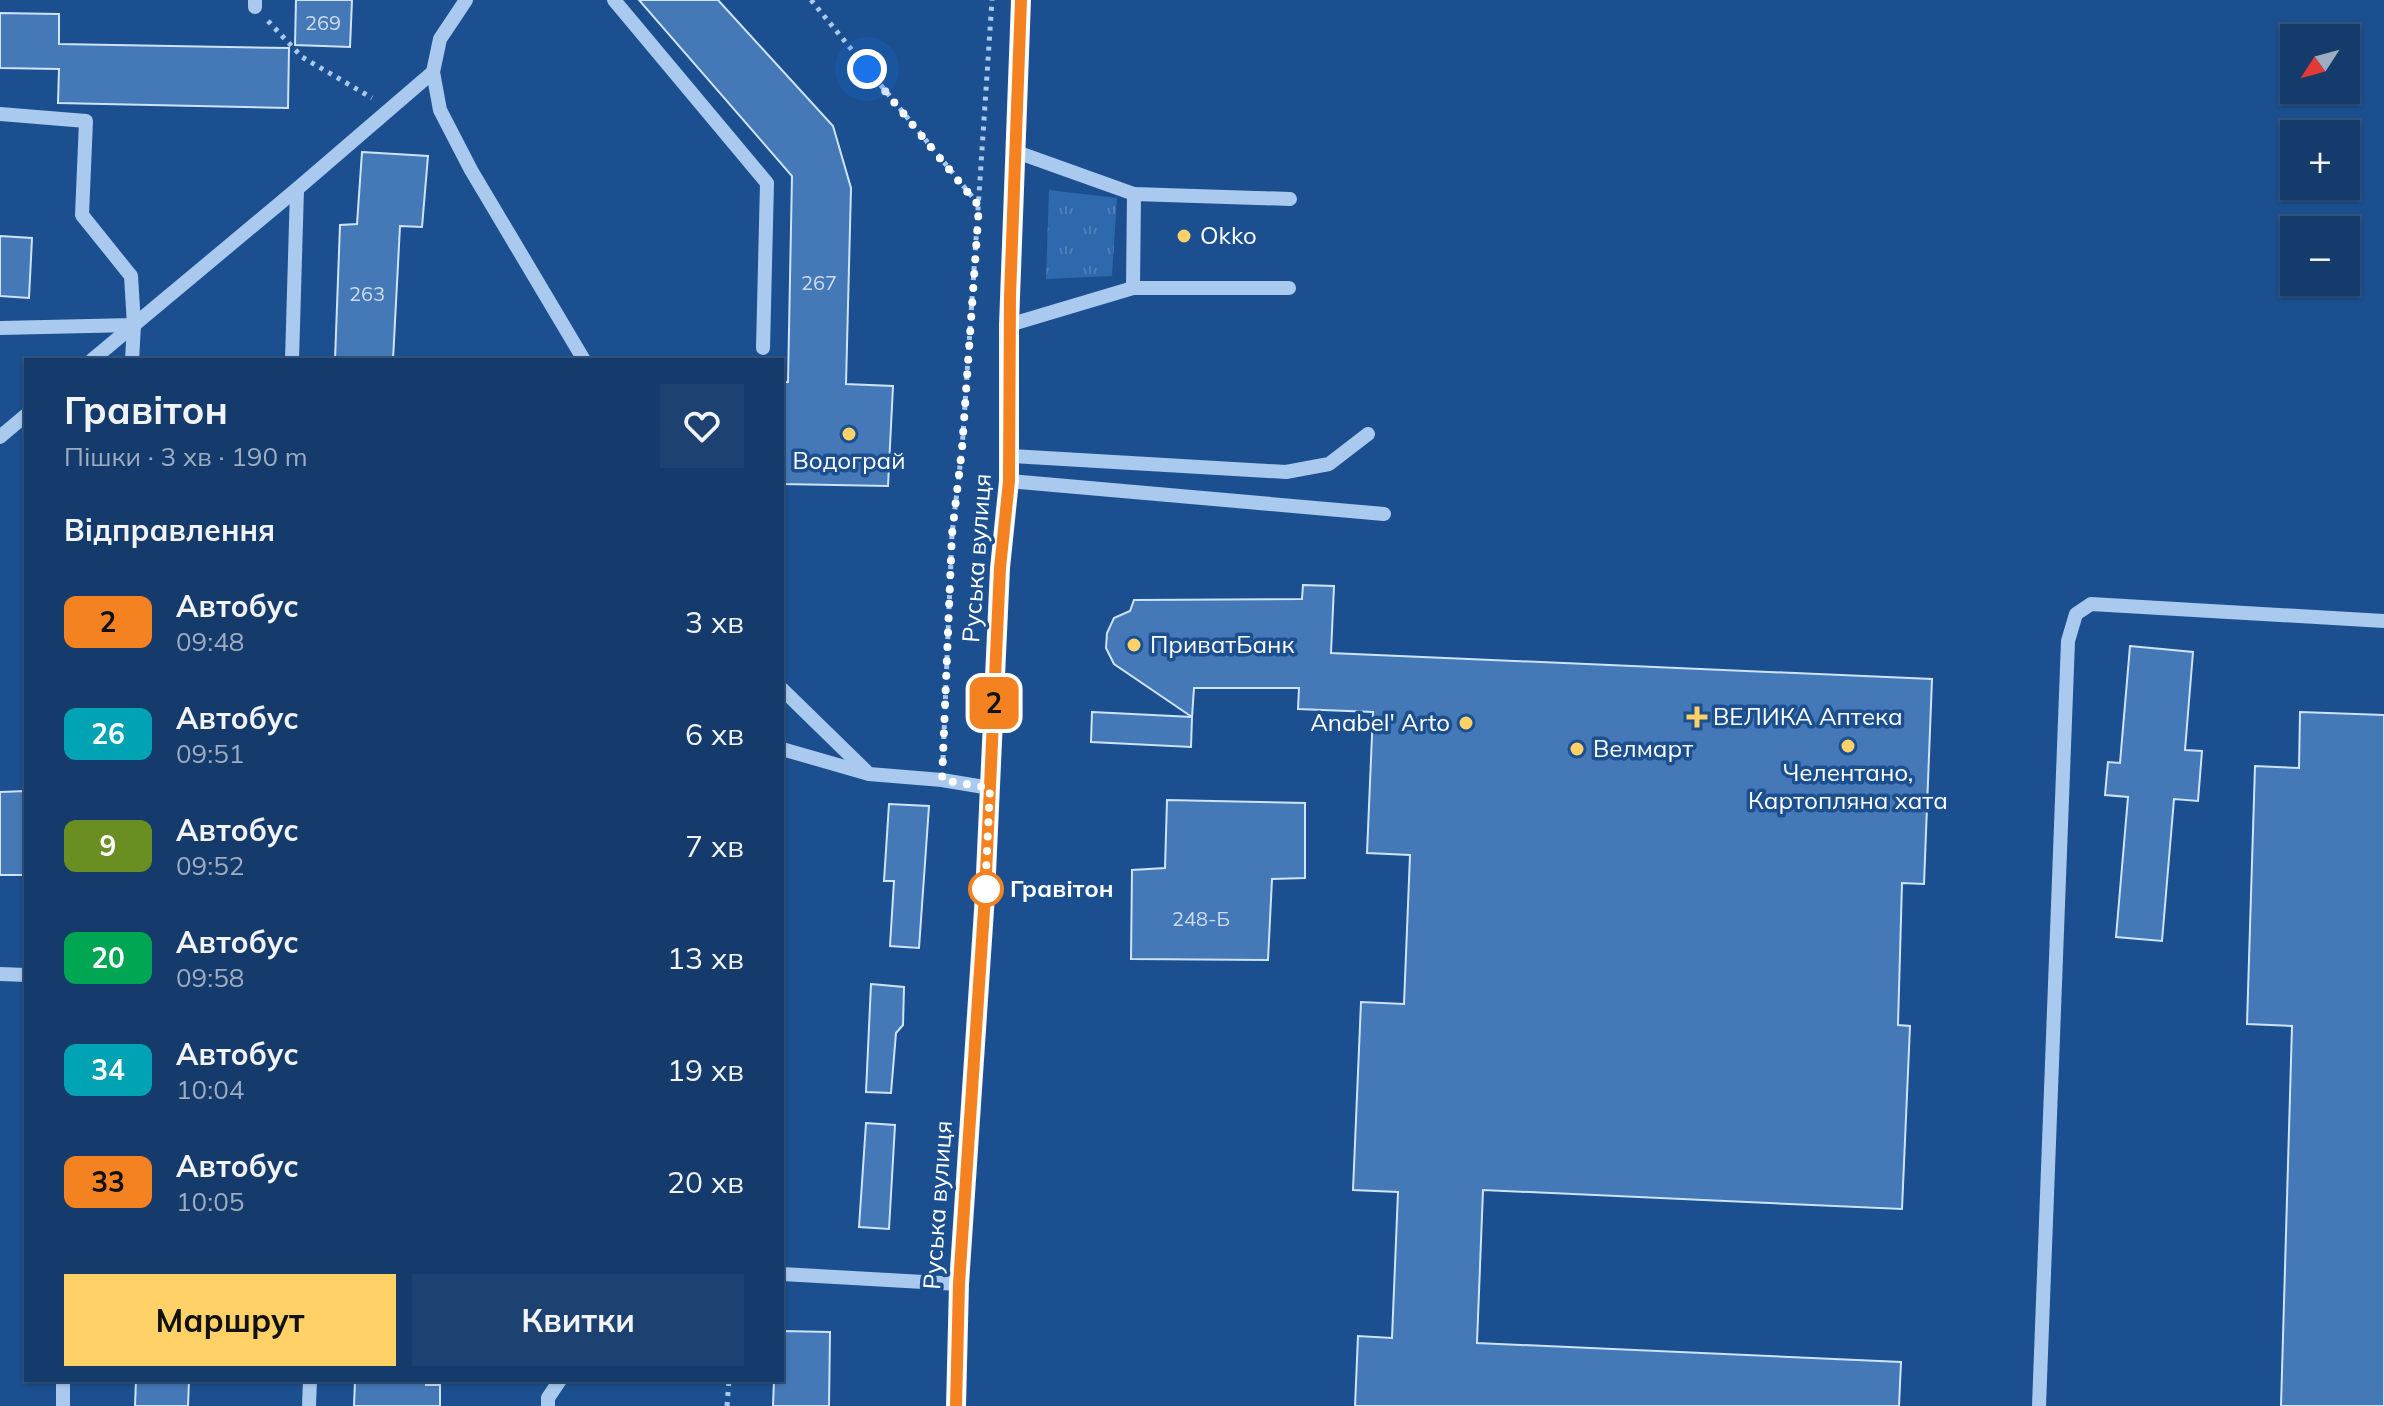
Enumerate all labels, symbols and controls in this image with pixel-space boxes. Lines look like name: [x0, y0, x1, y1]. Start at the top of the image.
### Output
house number: 269: [305, 10, 341, 35]
north arrow: [2280, 24, 2360, 104]
map controls: [2280, 24, 2360, 296]
your location: [847, 49, 887, 89]
button: +: [2280, 120, 2360, 200]
button: −: [2280, 216, 2360, 296]
place label: Okko: [1200, 220, 1257, 250]
marker: Okko: [1175, 227, 1193, 245]
house number: 267: [801, 270, 837, 295]
house number: 263: [349, 281, 385, 306]
button: heart: [660, 384, 744, 468]
text: Гравітон: [64, 386, 228, 434]
marker: Водограй: [840, 425, 858, 443]
text: Пішки · 3 хв · 190 m: [64, 440, 308, 473]
place label: Водограй: [792, 445, 906, 475]
street label: Руська вулиця: [955, 472, 997, 643]
text: Відправлення: [64, 511, 275, 549]
text: Автобус: [176, 587, 299, 625]
text: 3 хв: [685, 603, 744, 641]
text: 2: [100, 604, 116, 639]
text: 09:48: [176, 625, 244, 658]
place label: ПриватБанк: [1150, 629, 1294, 659]
marker: ПриватБанк: [1125, 636, 1143, 654]
line badge: 2: [968, 677, 1020, 729]
text: 2: [986, 685, 1002, 720]
text: Автобус: [176, 699, 299, 737]
place label: ВЕЛИКА Аптека: [1713, 701, 1903, 731]
place label: Anabel' Arto: [1310, 707, 1450, 737]
marker: ВЕЛИКА Аптека: [1688, 708, 1706, 726]
marker: Anabel' Arto: [1457, 714, 1475, 732]
text: 6 хв: [685, 715, 744, 753]
text: 26: [91, 716, 125, 751]
place label: Велмарт: [1593, 733, 1693, 763]
text: 09:51: [176, 737, 244, 770]
marker: Челентано, Картопляна хата: [1839, 737, 1857, 755]
marker: Велмарт: [1568, 740, 1586, 758]
place label: Челентано, Картопляна хата: [1748, 757, 1948, 815]
text: Автобус: [176, 811, 299, 849]
text: 7 хв: [685, 827, 744, 865]
text: 9: [100, 828, 116, 863]
text: 09:52: [176, 849, 244, 882]
marker: Гравітон: [969, 872, 1003, 906]
place label: Гравітон: [1010, 873, 1114, 903]
house number: 248-Б: [1172, 906, 1230, 931]
text: Автобус: [176, 923, 299, 961]
text: 13 хв: [667, 939, 744, 977]
text: 20: [91, 940, 125, 975]
text: 09:58: [176, 961, 244, 994]
text: Автобус: [176, 1035, 299, 1073]
text: 19 хв: [667, 1051, 744, 1089]
text: 34: [91, 1052, 125, 1087]
text: 10:04: [176, 1073, 244, 1106]
street label: Руська вулиця: [916, 1119, 958, 1290]
text: Автобус: [176, 1147, 299, 1185]
text: 20 хв: [667, 1163, 744, 1201]
text: 33: [91, 1164, 125, 1199]
text: 10:05: [176, 1185, 244, 1218]
button: Маршрут: [64, 1274, 396, 1366]
button: Квитки: [412, 1274, 744, 1366]

